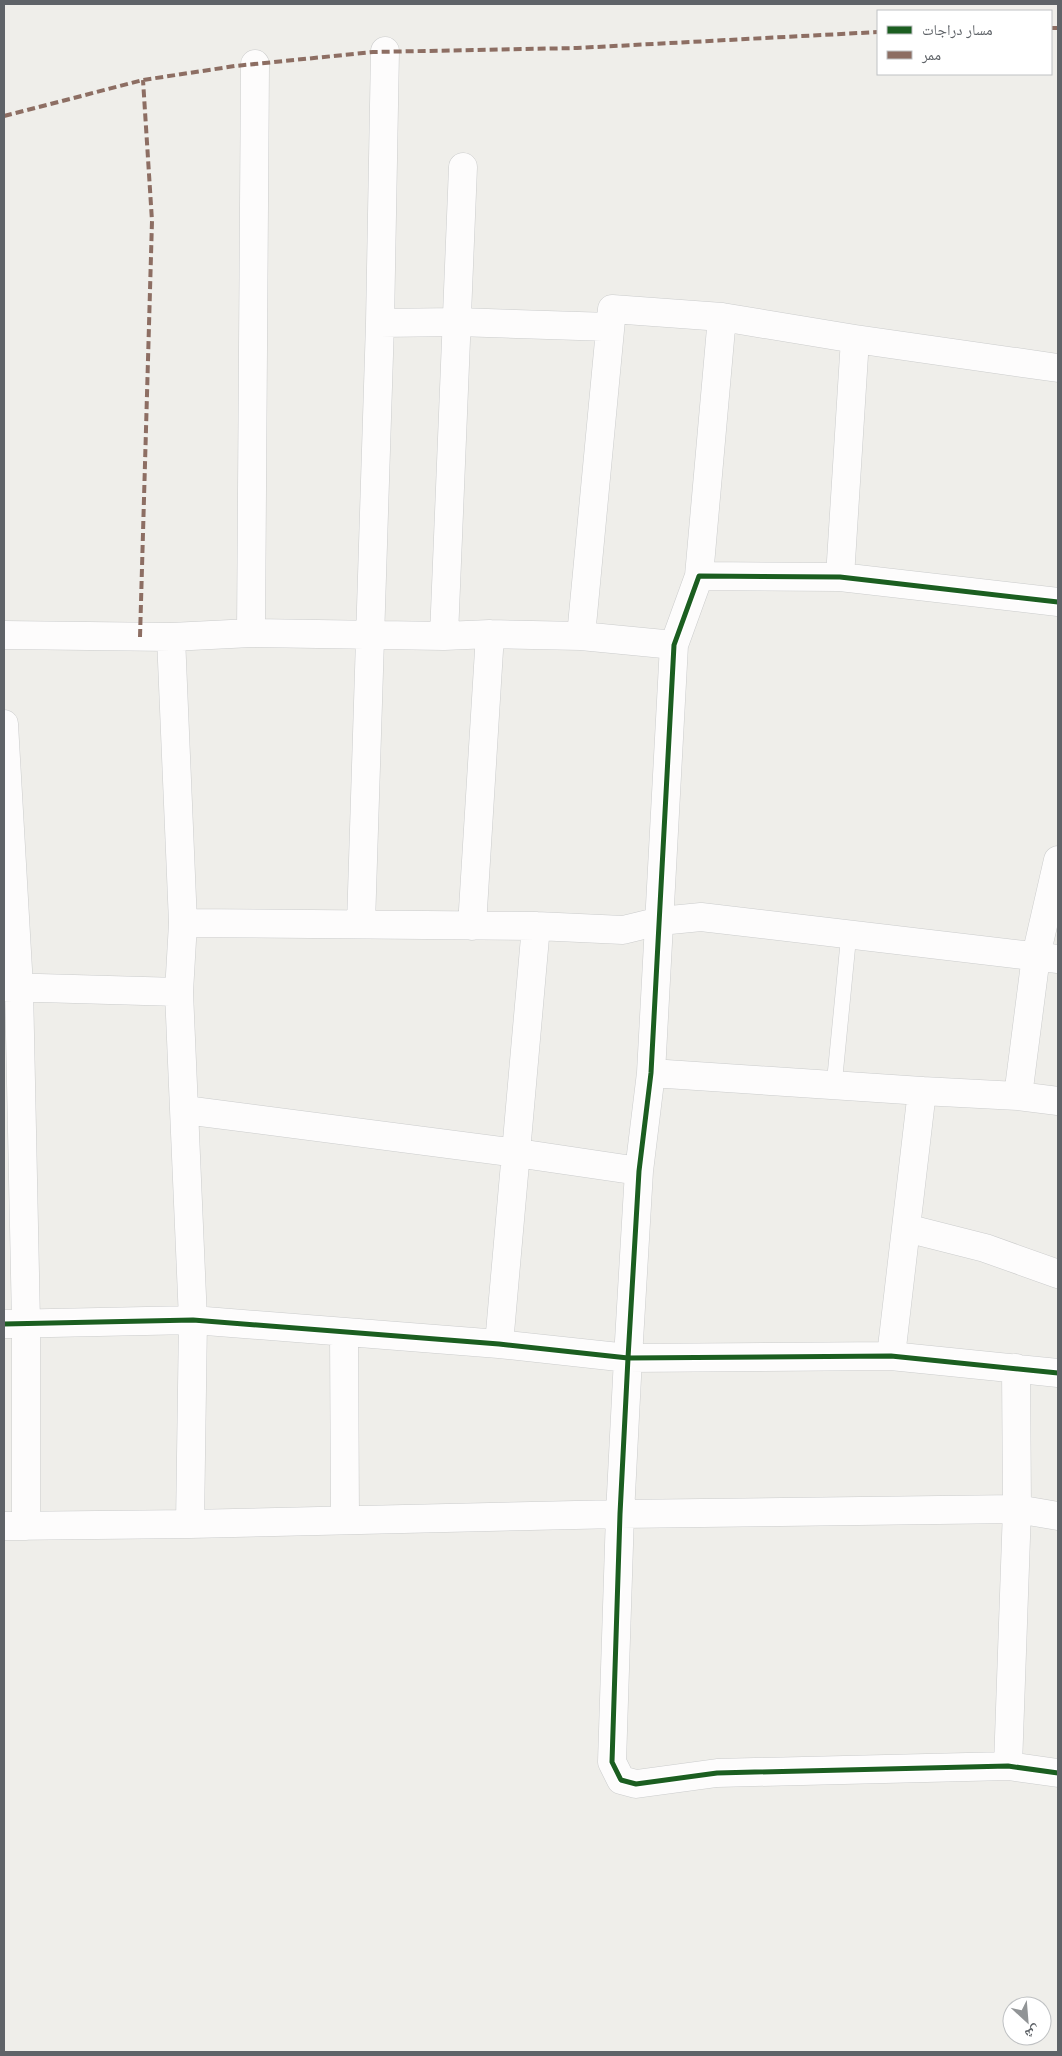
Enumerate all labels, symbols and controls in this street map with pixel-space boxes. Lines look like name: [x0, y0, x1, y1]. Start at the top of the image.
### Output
legend: [877, 10, 1052, 75]
text: مسار دراجات: [922, 20, 993, 39]
text: ممر: [921, 45, 941, 64]
north arrow: [1002, 1996, 1052, 2046]
text: ش: [1022, 2021, 1043, 2044]

